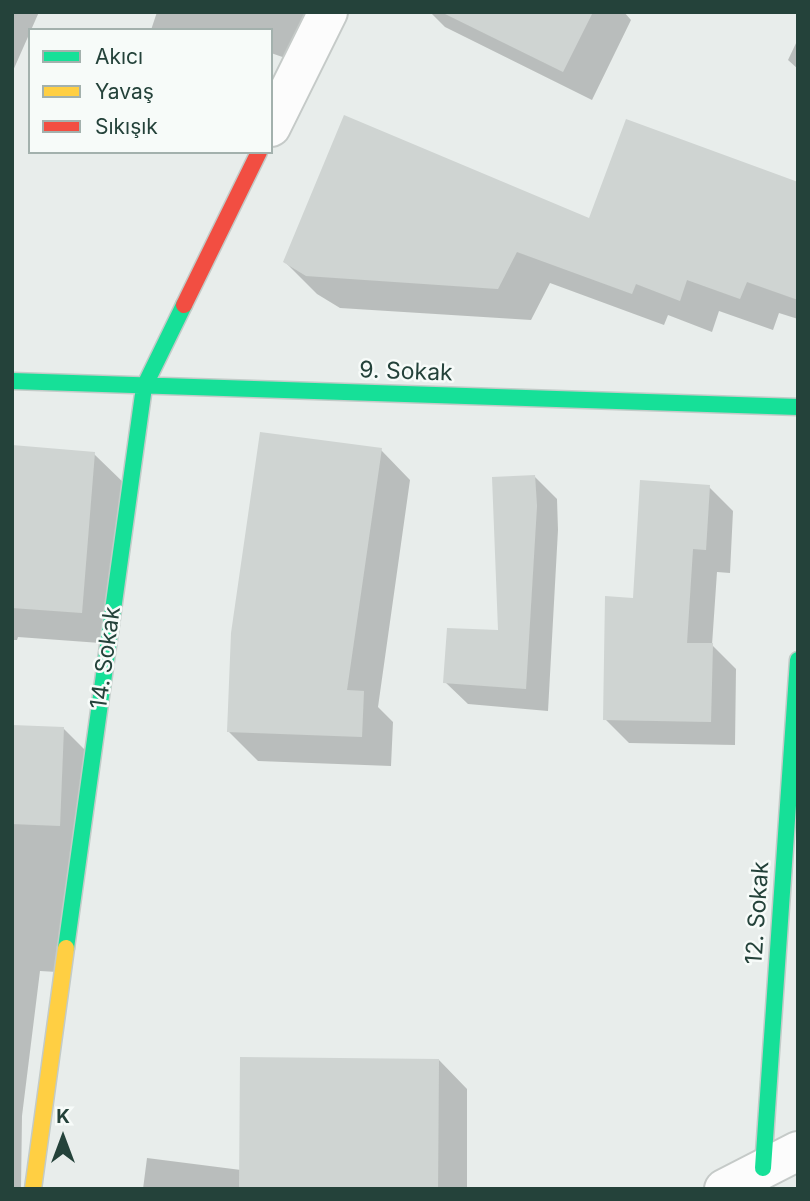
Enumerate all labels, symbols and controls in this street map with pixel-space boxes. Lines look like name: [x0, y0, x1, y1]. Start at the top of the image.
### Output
legend: [28, 28, 273, 154]
text: Akıcı: [95, 44, 143, 69]
text: Yavaş: [95, 79, 154, 104]
text: Sıkışık: [95, 114, 158, 139]
street label: 9. Sokak: [359, 357, 453, 387]
street label: 14. Sokak: [85, 605, 127, 711]
street label: 12. Sokak: [741, 861, 775, 965]
north arrow: [28, 1103, 98, 1173]
text: K: [56, 1105, 70, 1128]

